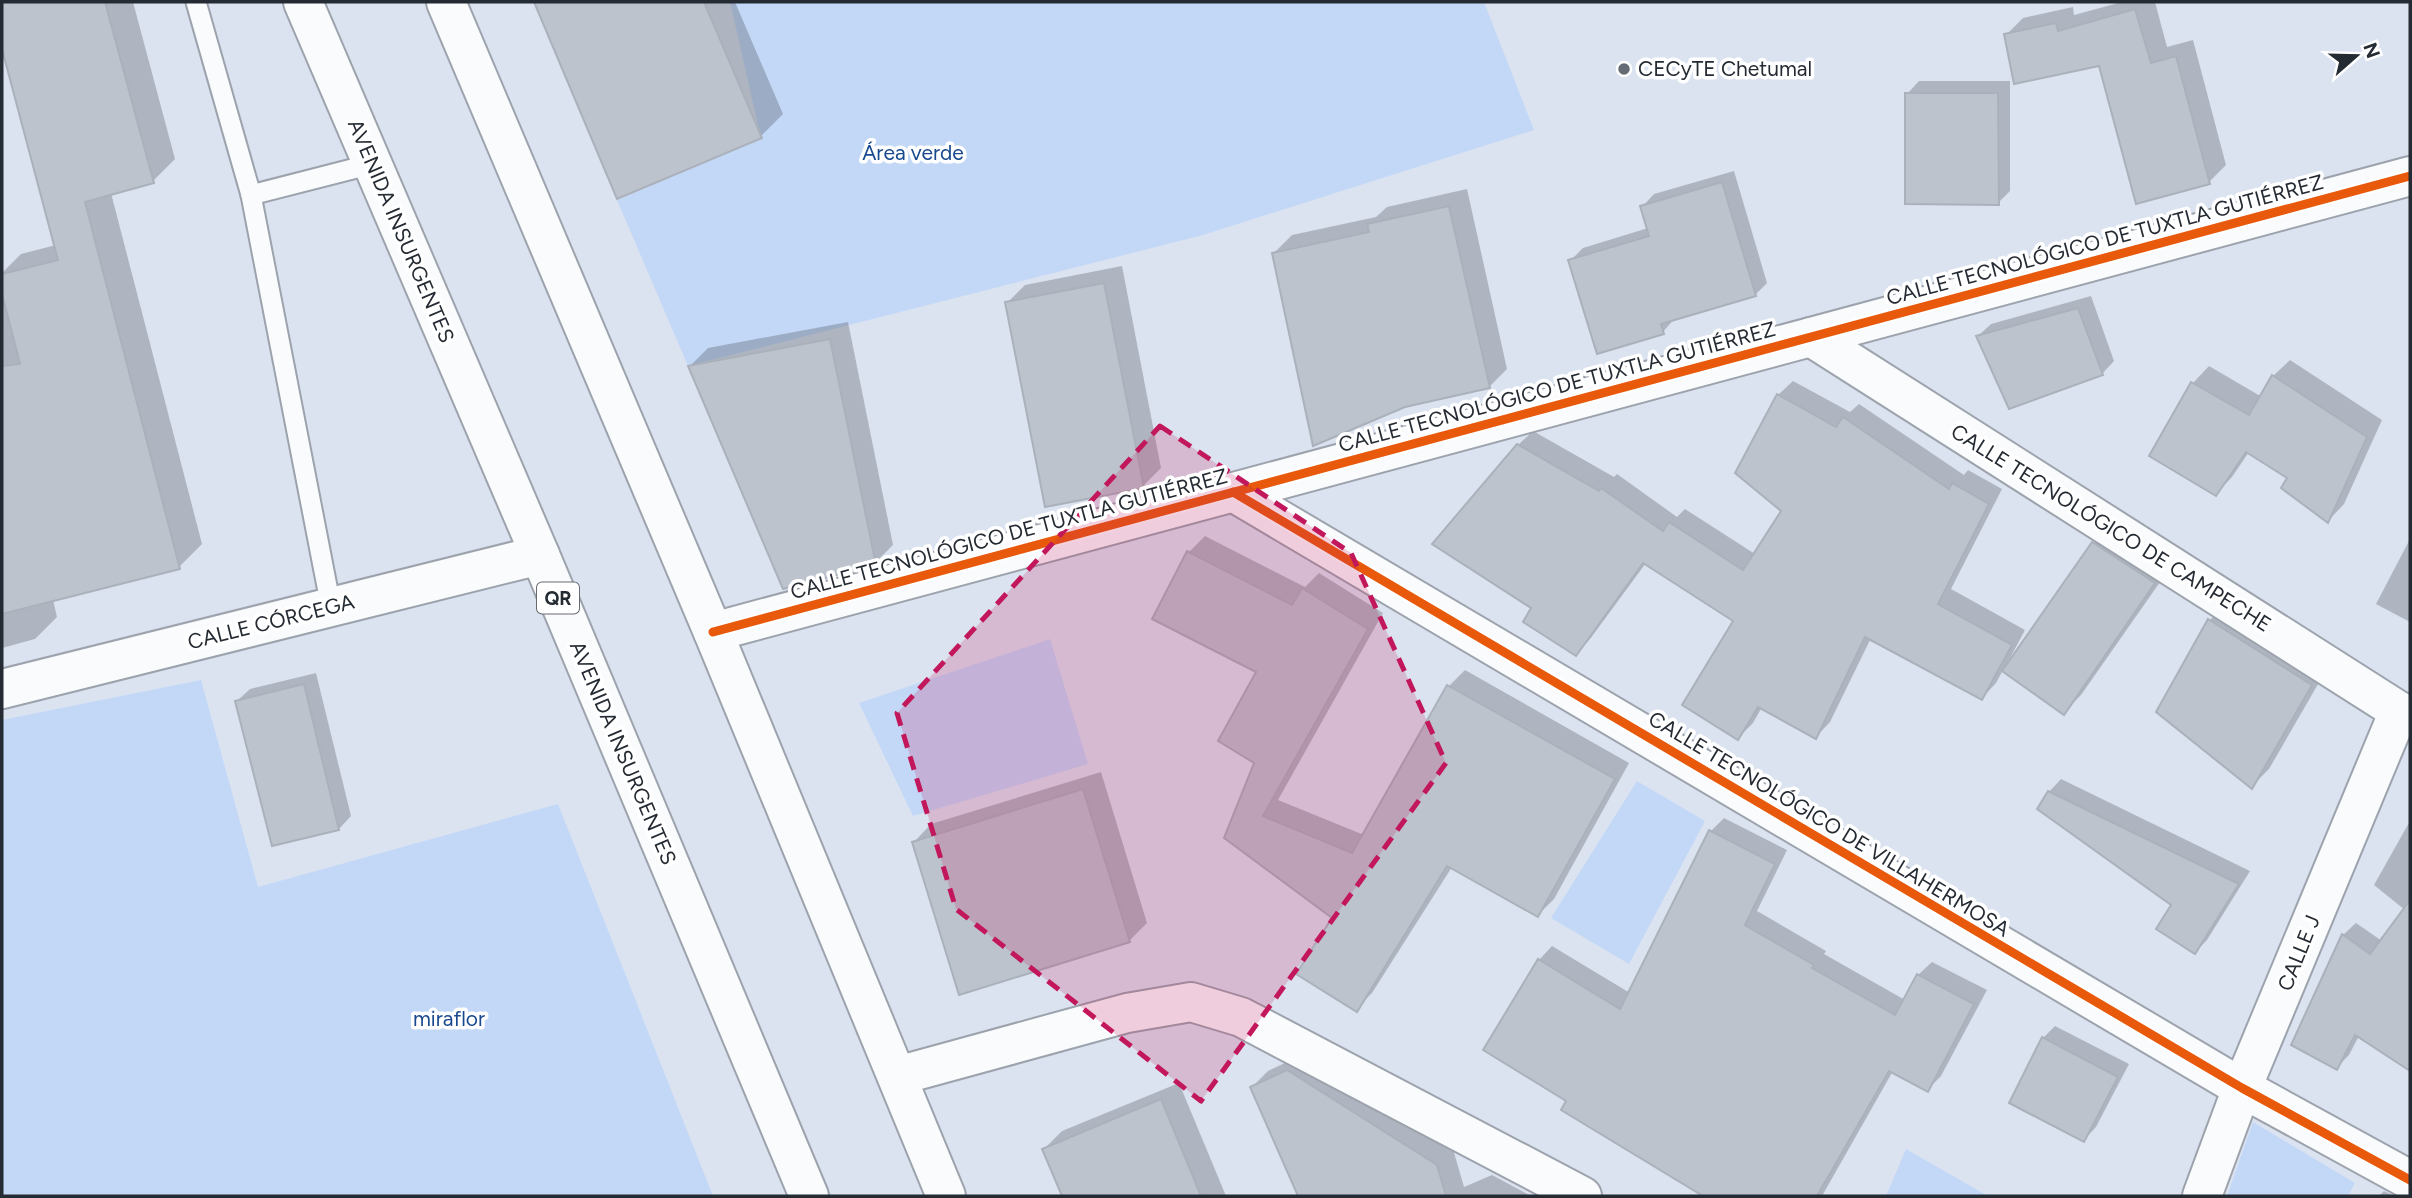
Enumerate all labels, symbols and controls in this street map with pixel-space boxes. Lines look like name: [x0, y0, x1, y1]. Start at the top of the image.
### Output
north arrow: [2321, 21, 2391, 91]
text: N: [2358, 40, 2385, 61]
place label: CECyTE Chetumal: [1638, 56, 1812, 81]
marker: CECyTE Chetumal: [1616, 61, 1632, 77]
street label: AVENIDA INSURGENTES: [343, 115, 460, 346]
park label: Área verde: [862, 140, 964, 165]
street label: CALLE TECNOLÓGICO DE TUXTLA GUTIÉRREZ: [1884, 169, 2326, 310]
street label: CALLE TECNOLÓGICO DE TUXTLA GUTIÉRREZ: [1336, 316, 1778, 457]
street label: CALLE TECNOLÓGICO DE CAMPECHE: [1947, 418, 2276, 637]
street label: CALLE TECNOLÓGICO DE TUXTLA GUTIÉRREZ: [788, 463, 1230, 604]
road number: QR: [537, 582, 579, 614]
street label: CALLE CÓRCEGA: [185, 589, 357, 654]
street label: AVENIDA INSURGENTES: [565, 637, 682, 868]
street label: CALLE TECNOLÓGICO DE VILLAHERMOSA: [1644, 706, 2014, 942]
street label: CALLE J: [2272, 911, 2325, 994]
park label: miraflor: [413, 1006, 485, 1031]

